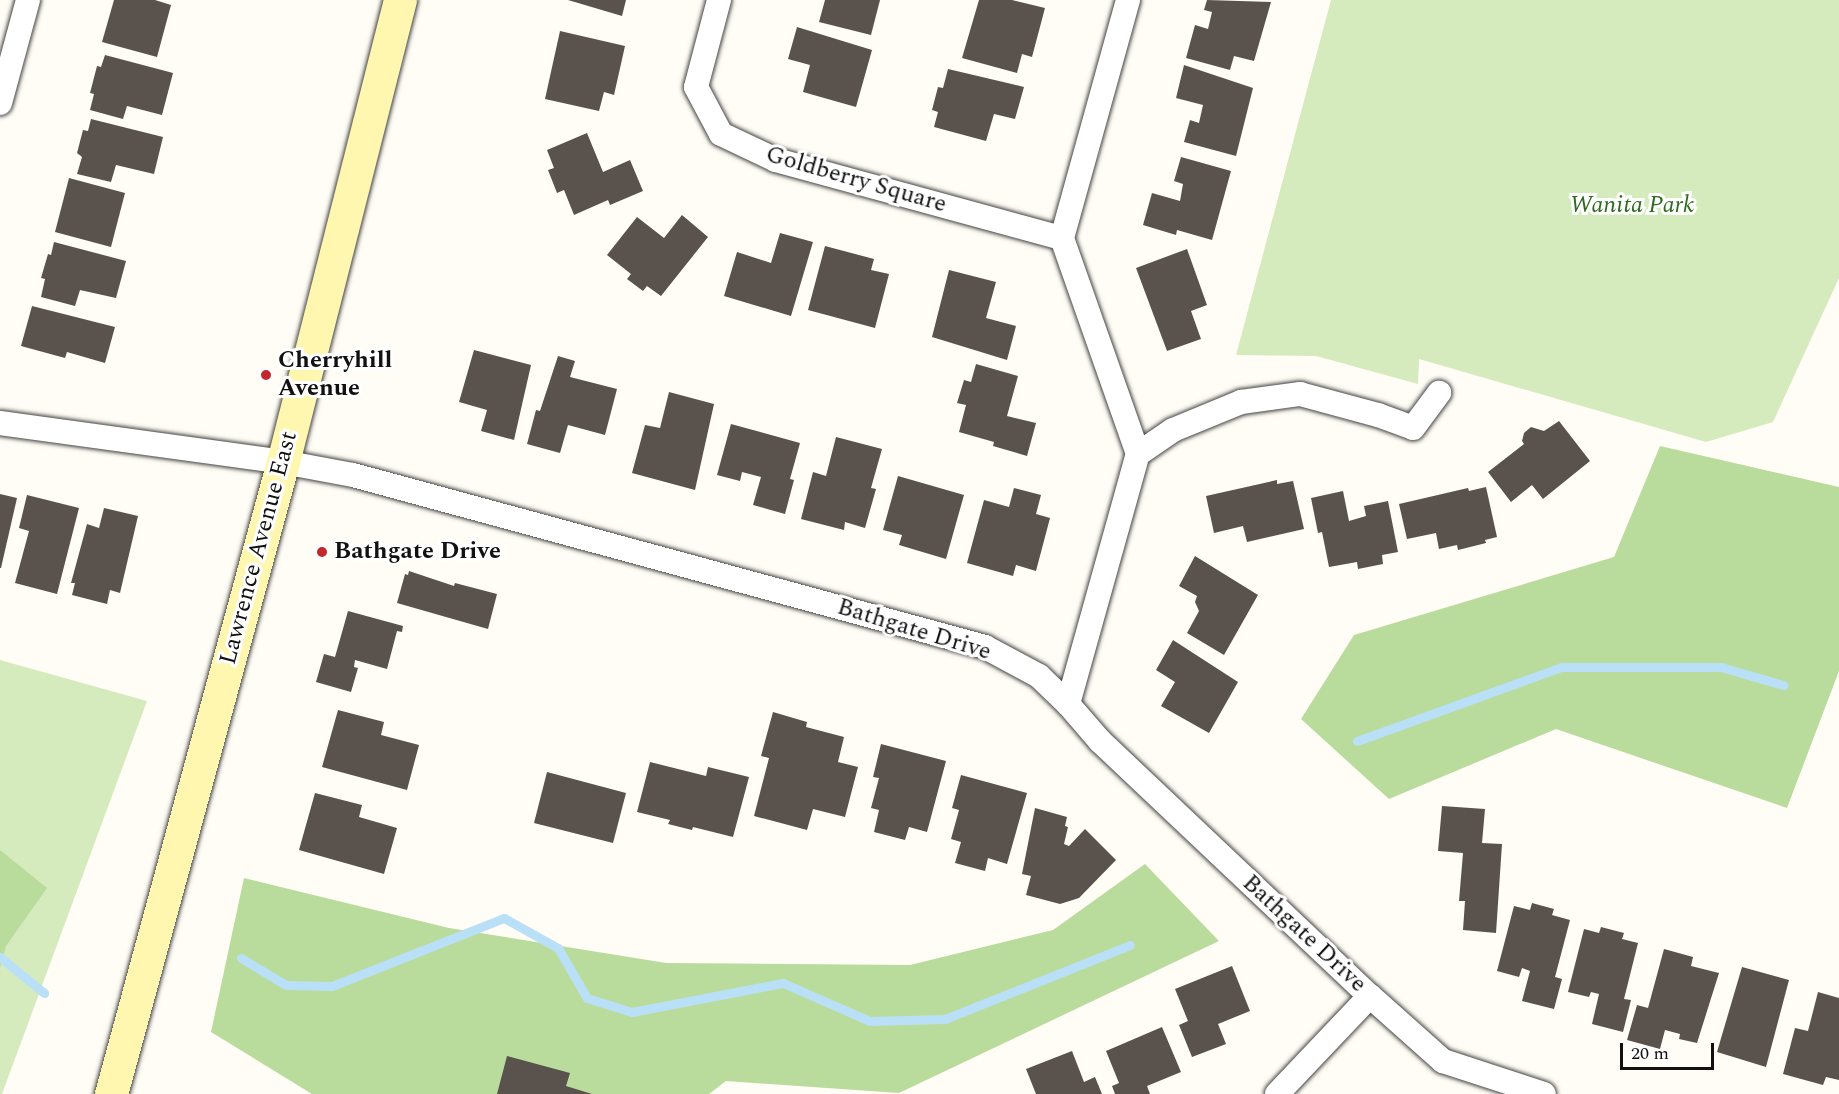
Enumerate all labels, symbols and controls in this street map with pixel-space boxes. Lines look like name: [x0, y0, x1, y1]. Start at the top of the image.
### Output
street label: Goldberry Square: [762, 140, 950, 220]
park label: Wanita Park: [1570, 192, 1694, 220]
place label: Cherryhill Avenue: [278, 347, 392, 403]
marker: Cherryhill Avenue: [259, 368, 273, 382]
street label: Lawrence Avenue East: [214, 428, 304, 668]
place label: Bathgate Drive: [334, 538, 501, 566]
marker: Bathgate Drive: [315, 545, 329, 559]
street label: Bathgate Drive: [834, 593, 994, 667]
street label: Bathgate Drive: [1236, 869, 1372, 999]
scale bar: [1623, 1031, 1718, 1069]
text: 20 m: [1631, 1040, 1669, 1067]

